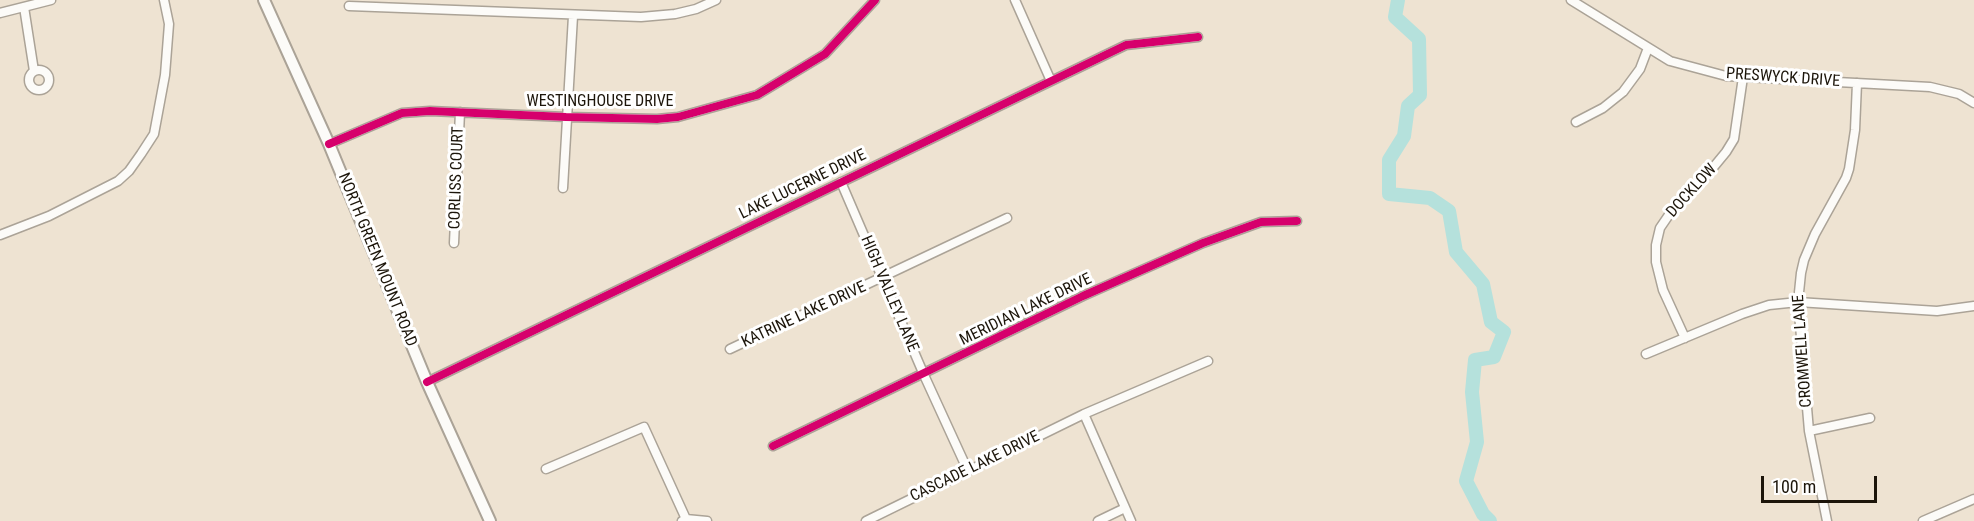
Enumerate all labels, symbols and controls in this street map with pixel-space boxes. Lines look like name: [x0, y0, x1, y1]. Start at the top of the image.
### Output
street label: PRESWYCK DRIVE: [1725, 64, 1841, 92]
street label: WESTINGHOUSE DRIVE: [526, 92, 674, 112]
street label: CORLISS COURT: [446, 126, 468, 230]
street label: LAKE LUCERNE DRIVE: [736, 146, 870, 224]
street label: DOCKLOW: [1663, 160, 1721, 222]
street label: NORTH GREEN MOUNT ROAD: [333, 170, 421, 350]
street label: HIGH VALLEY LANE: [856, 233, 922, 355]
street label: MERIDIAN LAKE DRIVE: [957, 270, 1095, 350]
street label: KATRINE LAKE DRIVE: [739, 278, 869, 352]
street label: CROMWELL LANE: [1789, 294, 1817, 408]
street label: CASCADE LAKE DRIVE: [907, 427, 1043, 507]
scale bar: [1764, 464, 1880, 502]
text: 100 m: [1772, 476, 1816, 497]

